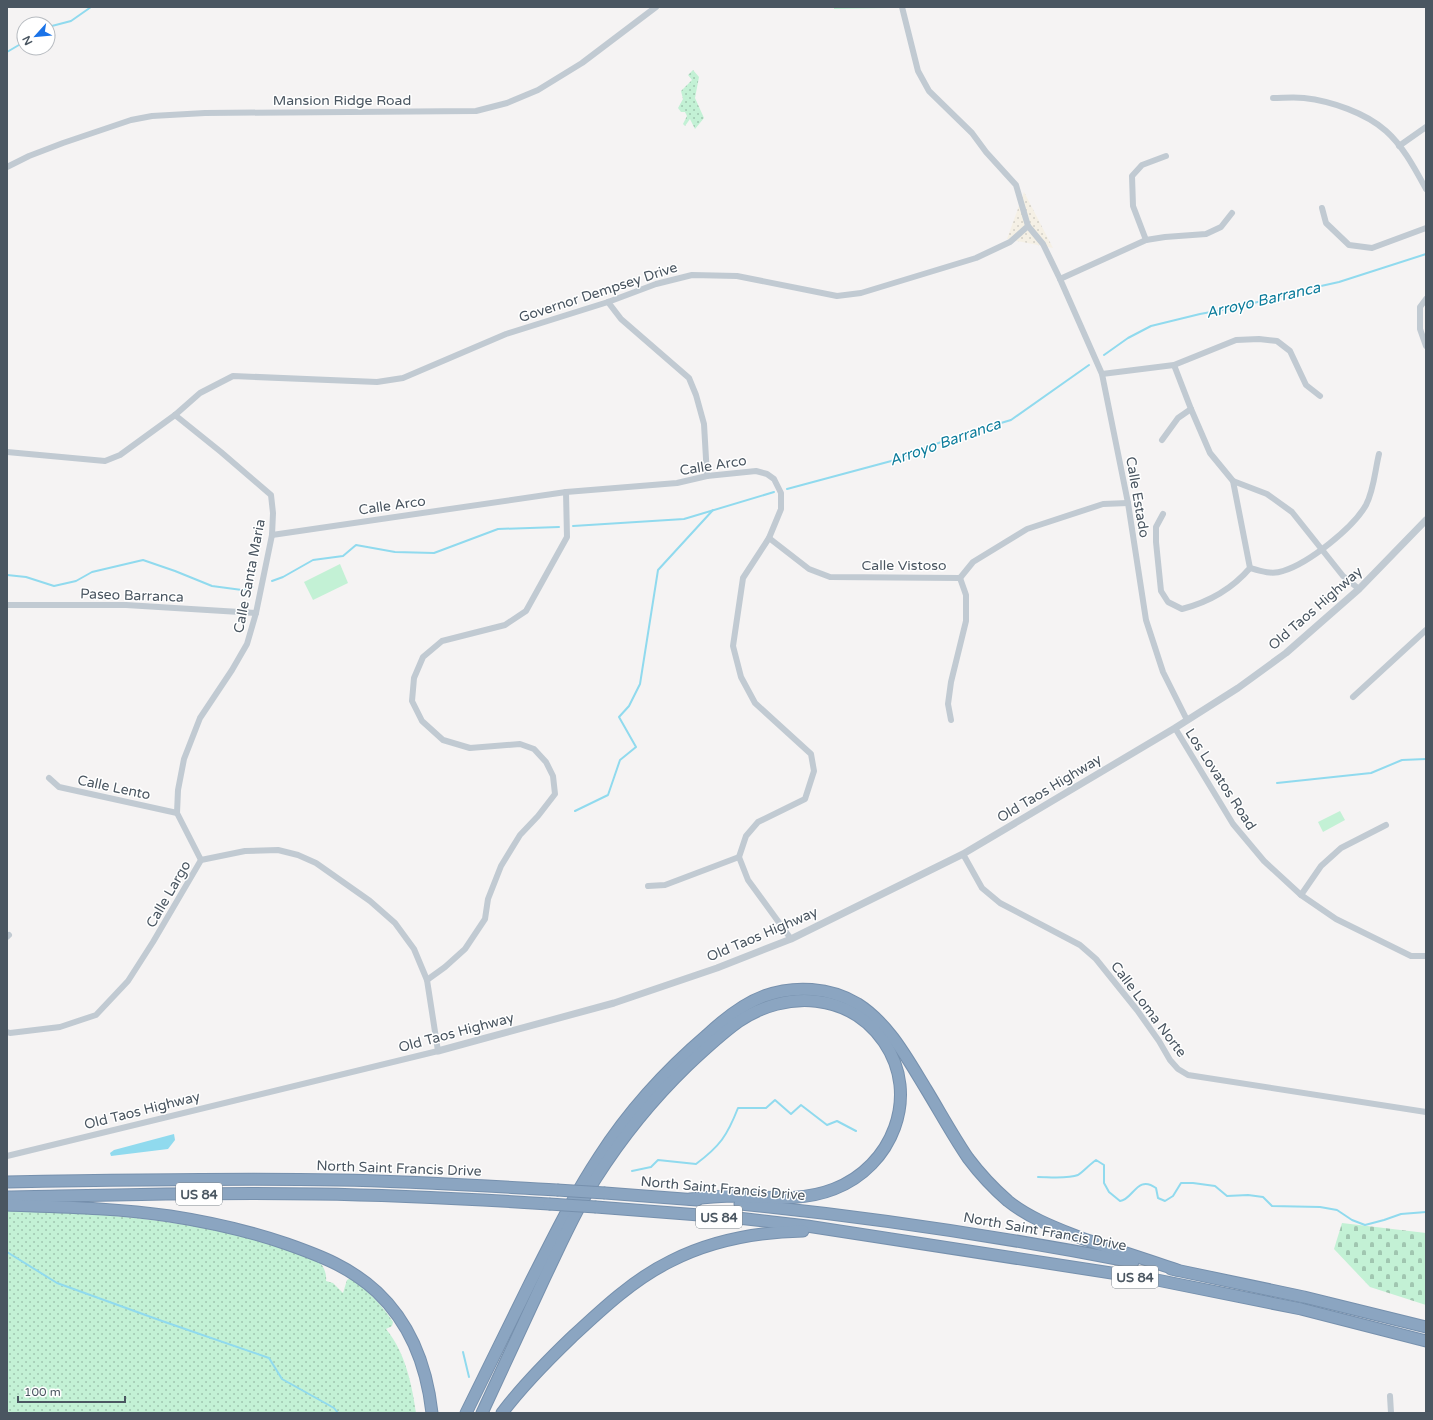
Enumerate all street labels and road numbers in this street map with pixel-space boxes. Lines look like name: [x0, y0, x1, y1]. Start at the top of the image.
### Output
street label: Mansion Ridge Road: [273, 92, 411, 109]
street label: Governor Dempsey Drive: [517, 259, 680, 326]
street label: Calle Arco: [678, 452, 748, 479]
street label: Calle Estado: [1122, 455, 1153, 539]
street label: Calle Arco: [357, 492, 427, 519]
street label: Calle Santa Maria: [230, 518, 269, 635]
street label: Calle Vistoso: [862, 557, 946, 574]
street label: Old Taos Highway: [1265, 563, 1366, 654]
street label: Paseo Barranca: [80, 585, 184, 606]
street label: Los Lovatos Road: [1181, 725, 1260, 833]
street label: Old Taos Highway: [994, 750, 1105, 826]
street label: Calle Lento: [76, 771, 152, 804]
street label: Calle Largo: [142, 858, 194, 931]
street label: Old Taos Highway: [704, 903, 821, 965]
street label: Calle Loma Norte: [1107, 958, 1190, 1060]
street label: Old Taos Highway: [397, 1009, 516, 1056]
street label: Old Taos Highway: [82, 1088, 202, 1133]
street label: North Saint Francis Drive: [316, 1157, 482, 1180]
street label: North Saint Francis Drive: [640, 1173, 806, 1204]
road number: US 84: [176, 1183, 222, 1205]
road number: US 84: [696, 1206, 742, 1228]
street label: North Saint Francis Drive: [962, 1209, 1128, 1254]
road number: US 84: [1112, 1266, 1158, 1288]

